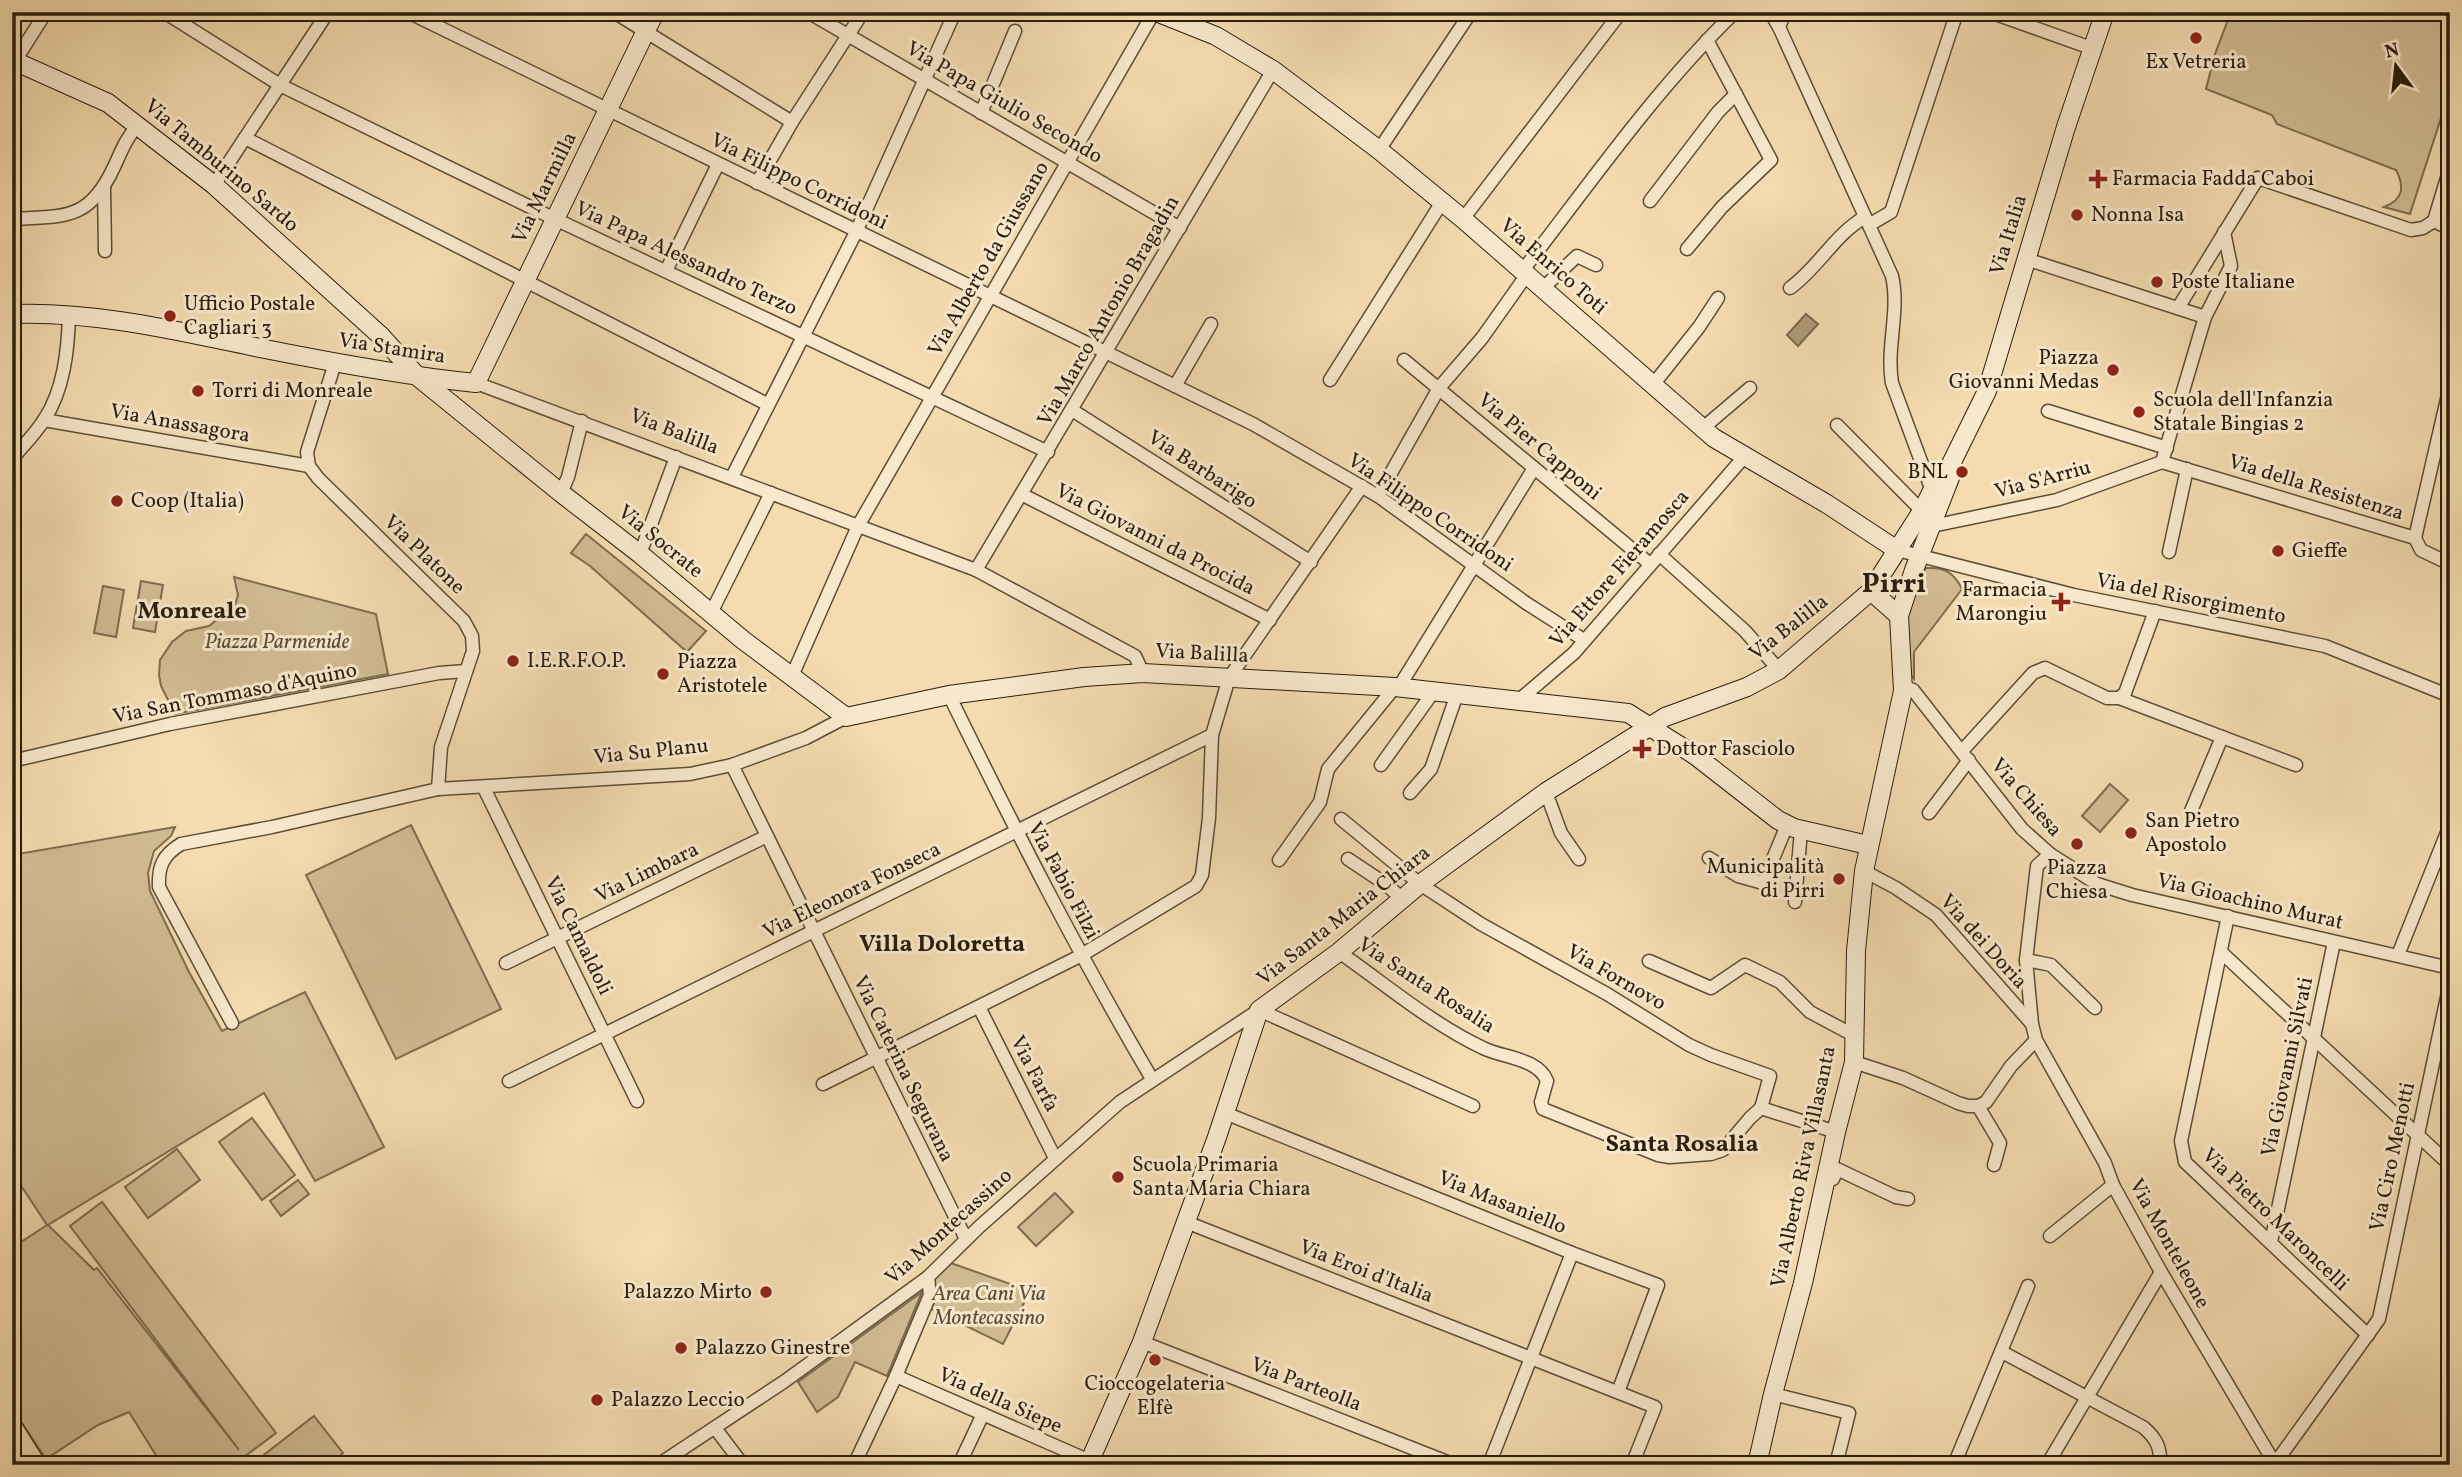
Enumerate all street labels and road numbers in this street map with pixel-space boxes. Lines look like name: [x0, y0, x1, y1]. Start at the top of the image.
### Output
street label: Via Papa Giulio Secondo: [900, 35, 1108, 171]
street label: Via Tamburino Sardo: [137, 93, 305, 239]
street label: Via Filippo Corridoni: [705, 126, 893, 238]
street label: Via Marmilla: [505, 127, 585, 249]
street label: Via Alberto da Giussano: [921, 156, 1057, 362]
street label: Via Marco Antonio Bragadin: [1031, 190, 1187, 432]
street label: Via Italia: [1983, 191, 2035, 279]
street label: Via Papa Alessandro Terzo: [570, 195, 802, 323]
street label: Via Enrico Toti: [1493, 212, 1613, 322]
street label: Via Stamira: [336, 326, 448, 372]
street label: Via Pier Capponi: [1471, 386, 1607, 508]
street label: Via Anassagora: [108, 397, 252, 451]
street label: Via Balilla: [625, 402, 723, 462]
street label: Via Barbarigo: [1141, 424, 1263, 516]
street label: Via Filippo Corridoni: [1341, 447, 1519, 579]
street label: Via della Resistenza: [2225, 448, 2407, 528]
street label: Via S'Arriu: [1992, 453, 2094, 507]
street label: Via Giovanni da Procida: [1050, 477, 1260, 603]
street label: Via Ettore Fieramosca: [1543, 484, 1697, 654]
street label: Via Socrate: [611, 498, 709, 586]
street label: Via Platone: [377, 509, 471, 602]
street label: Via del Risorgimento: [2094, 566, 2288, 632]
street label: Via Balilla: [1743, 588, 1835, 668]
street label: Via Balilla: [1155, 637, 1249, 671]
street label: Via San Tommaso d'Aquino: [110, 656, 360, 732]
street label: Via Su Planu: [592, 732, 710, 772]
street label: Via Chiesa: [1983, 752, 2069, 844]
street label: Via Fabio Filzi: [1020, 817, 1106, 945]
street label: Via Limbara: [590, 835, 704, 911]
street label: Via Eleonora Fonseca: [758, 835, 946, 947]
street label: Via Santa Maria Chiara: [1251, 839, 1437, 993]
street label: Via Gioachino Murat: [2154, 866, 2346, 938]
street label: Via Camaldoli: [537, 872, 619, 1000]
street label: Via dei Doria: [1932, 888, 2034, 996]
street label: Via Santa Rosalia: [1352, 931, 1500, 1041]
street label: Via Fornovo: [1561, 938, 1671, 1018]
street label: Via Caterina Segurana: [845, 971, 961, 1167]
street label: Via Giovanni Silvati: [2255, 974, 2321, 1160]
street label: Via Farfa: [1002, 1031, 1066, 1117]
street label: Via Alberto Riva Villasanta: [1764, 1043, 1844, 1291]
street label: Via Ciro Menotti: [2363, 1080, 2423, 1234]
street label: Via Pietro Maroncelli: [2195, 1142, 2355, 1298]
street label: Via Montecassino: [879, 1162, 1019, 1292]
street label: Via Masaniello: [1433, 1164, 1571, 1242]
street label: Via Monteleone: [2121, 1174, 2217, 1314]
street label: Via Eroi d'Italia: [1295, 1233, 1437, 1311]
street label: Via Parteolla: [1246, 1351, 1366, 1419]
street label: Via della Siepe: [933, 1361, 1067, 1441]

